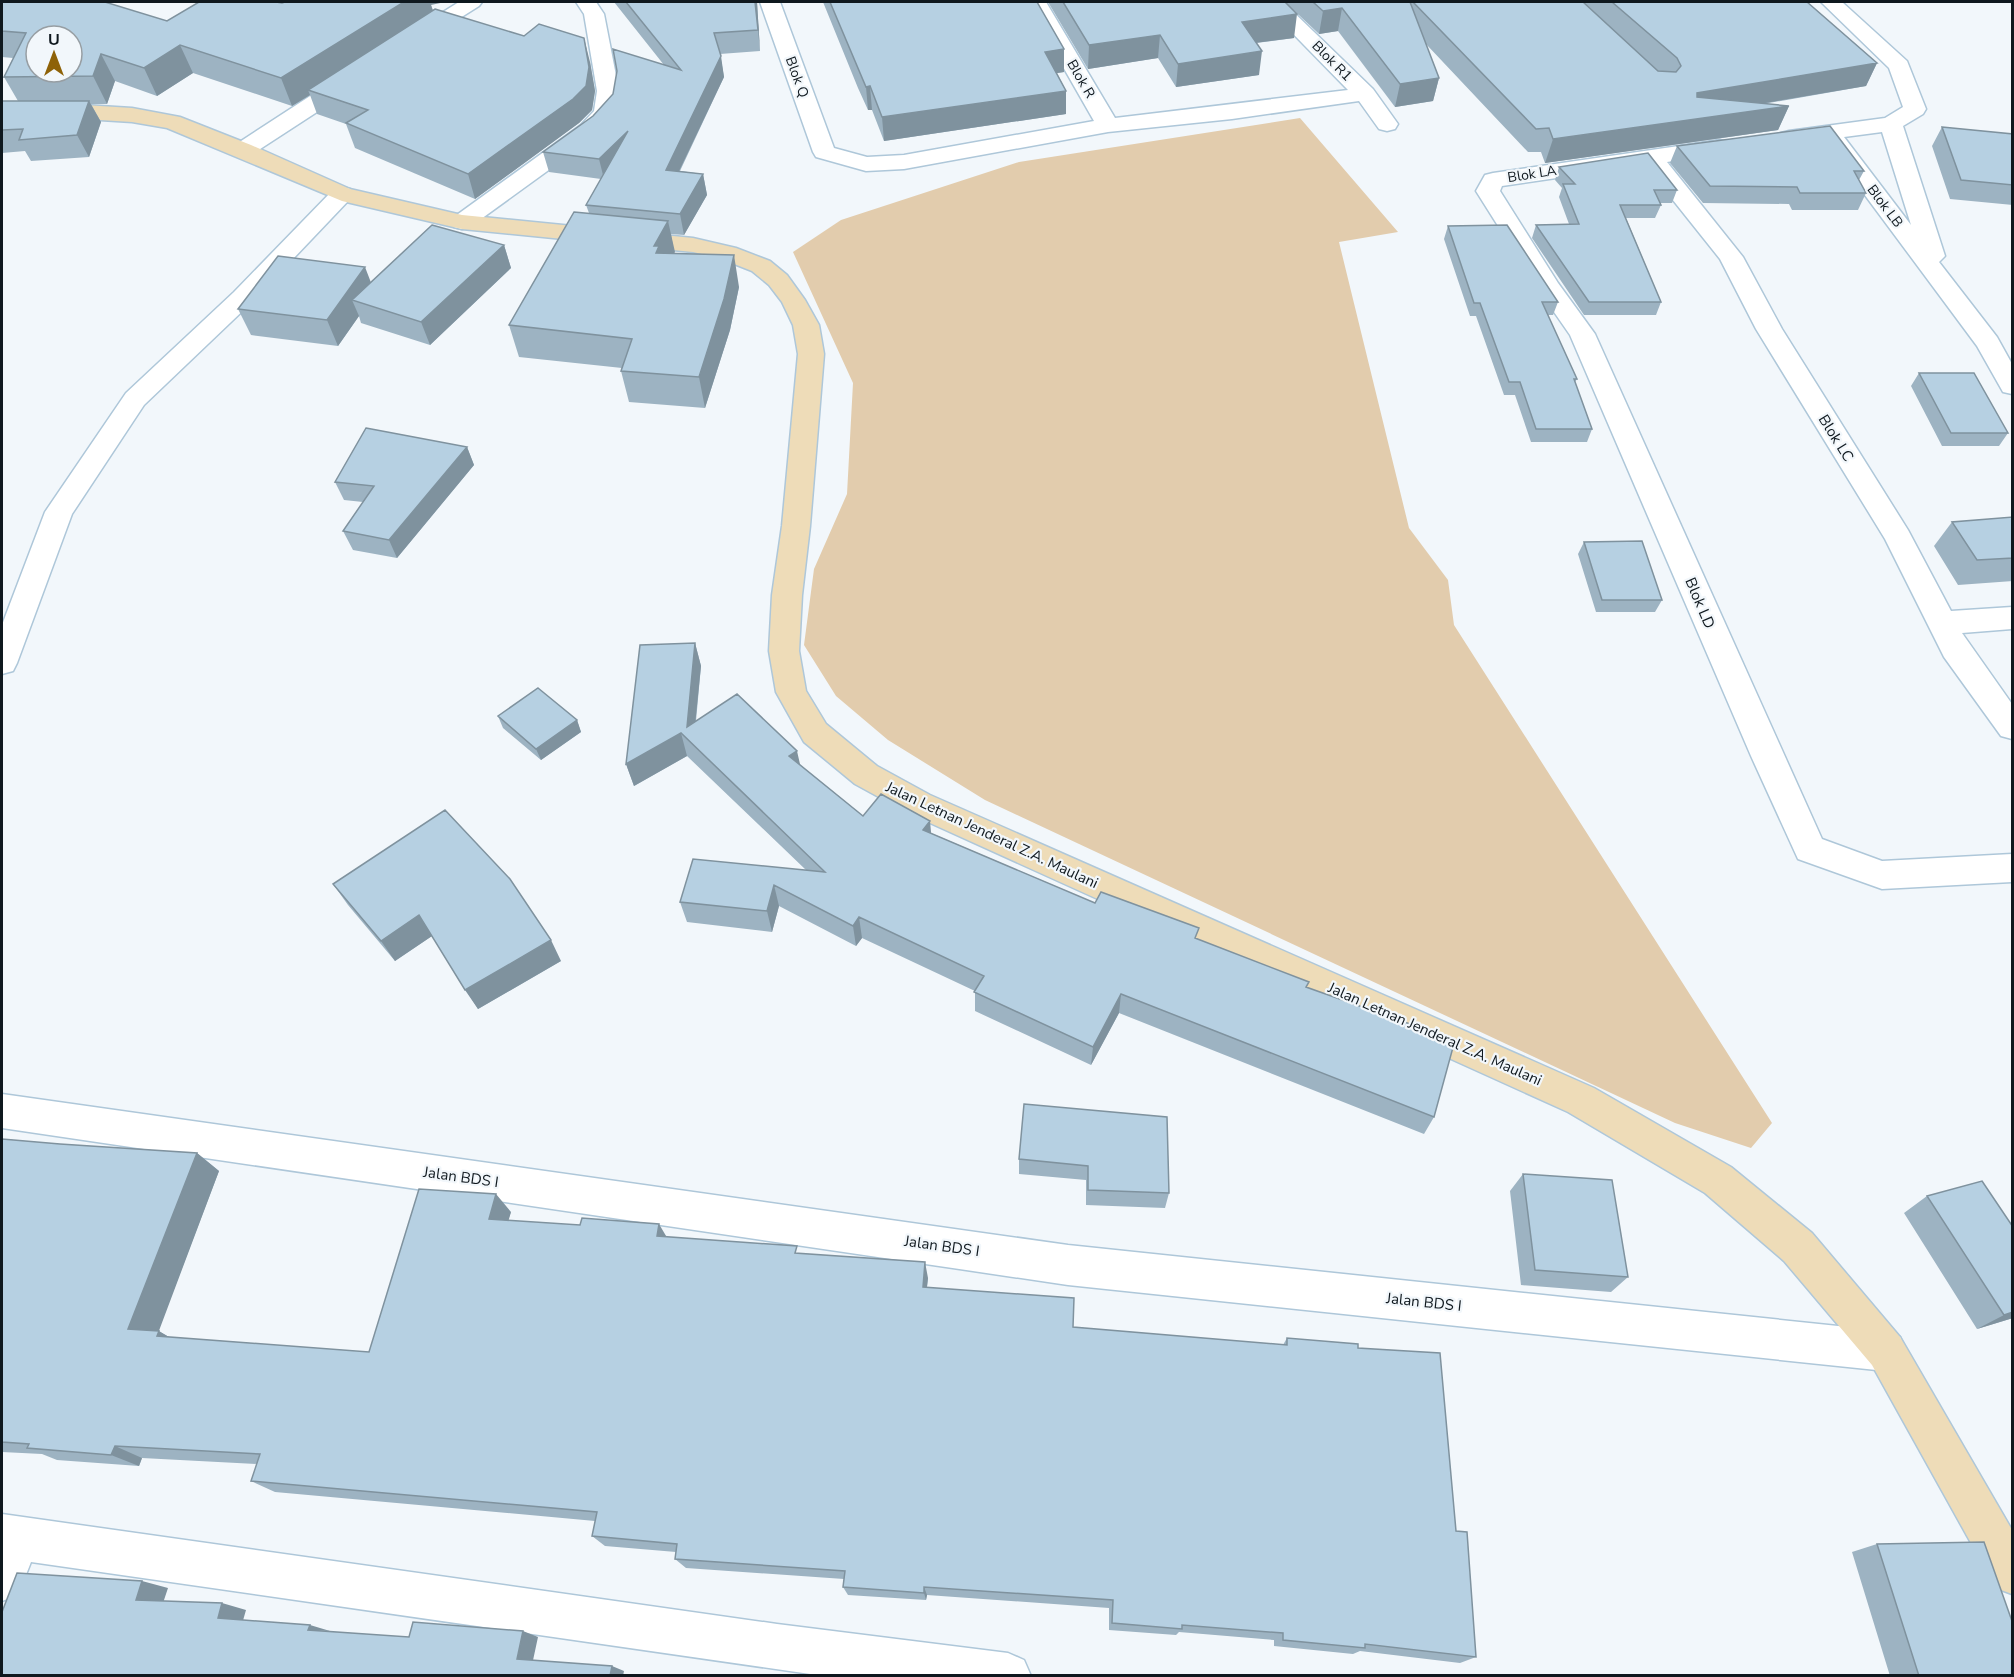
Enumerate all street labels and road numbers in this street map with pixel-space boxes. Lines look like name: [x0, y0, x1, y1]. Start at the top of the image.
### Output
street label: Blok R1: [1308, 37, 1356, 85]
street label: Blok Q: [781, 54, 813, 100]
street label: Blok R: [1062, 56, 1100, 102]
street label: Blok LA: [1506, 161, 1558, 187]
street label: Blok LB: [1863, 181, 1907, 231]
street label: Blok LC: [1814, 411, 1858, 465]
street label: Blok LD: [1680, 574, 1720, 632]
street label: Jalan Letnan Jenderal Z.A. Maulani: [882, 776, 1101, 893]
street label: Jalan Letnan Jenderal Z.A. Maulani: [1324, 977, 1545, 1090]
street label: Jalan BDS I: [421, 1162, 500, 1192]
street label: Jalan BDS I: [902, 1231, 981, 1261]
street label: Jalan BDS I: [1384, 1288, 1463, 1316]

